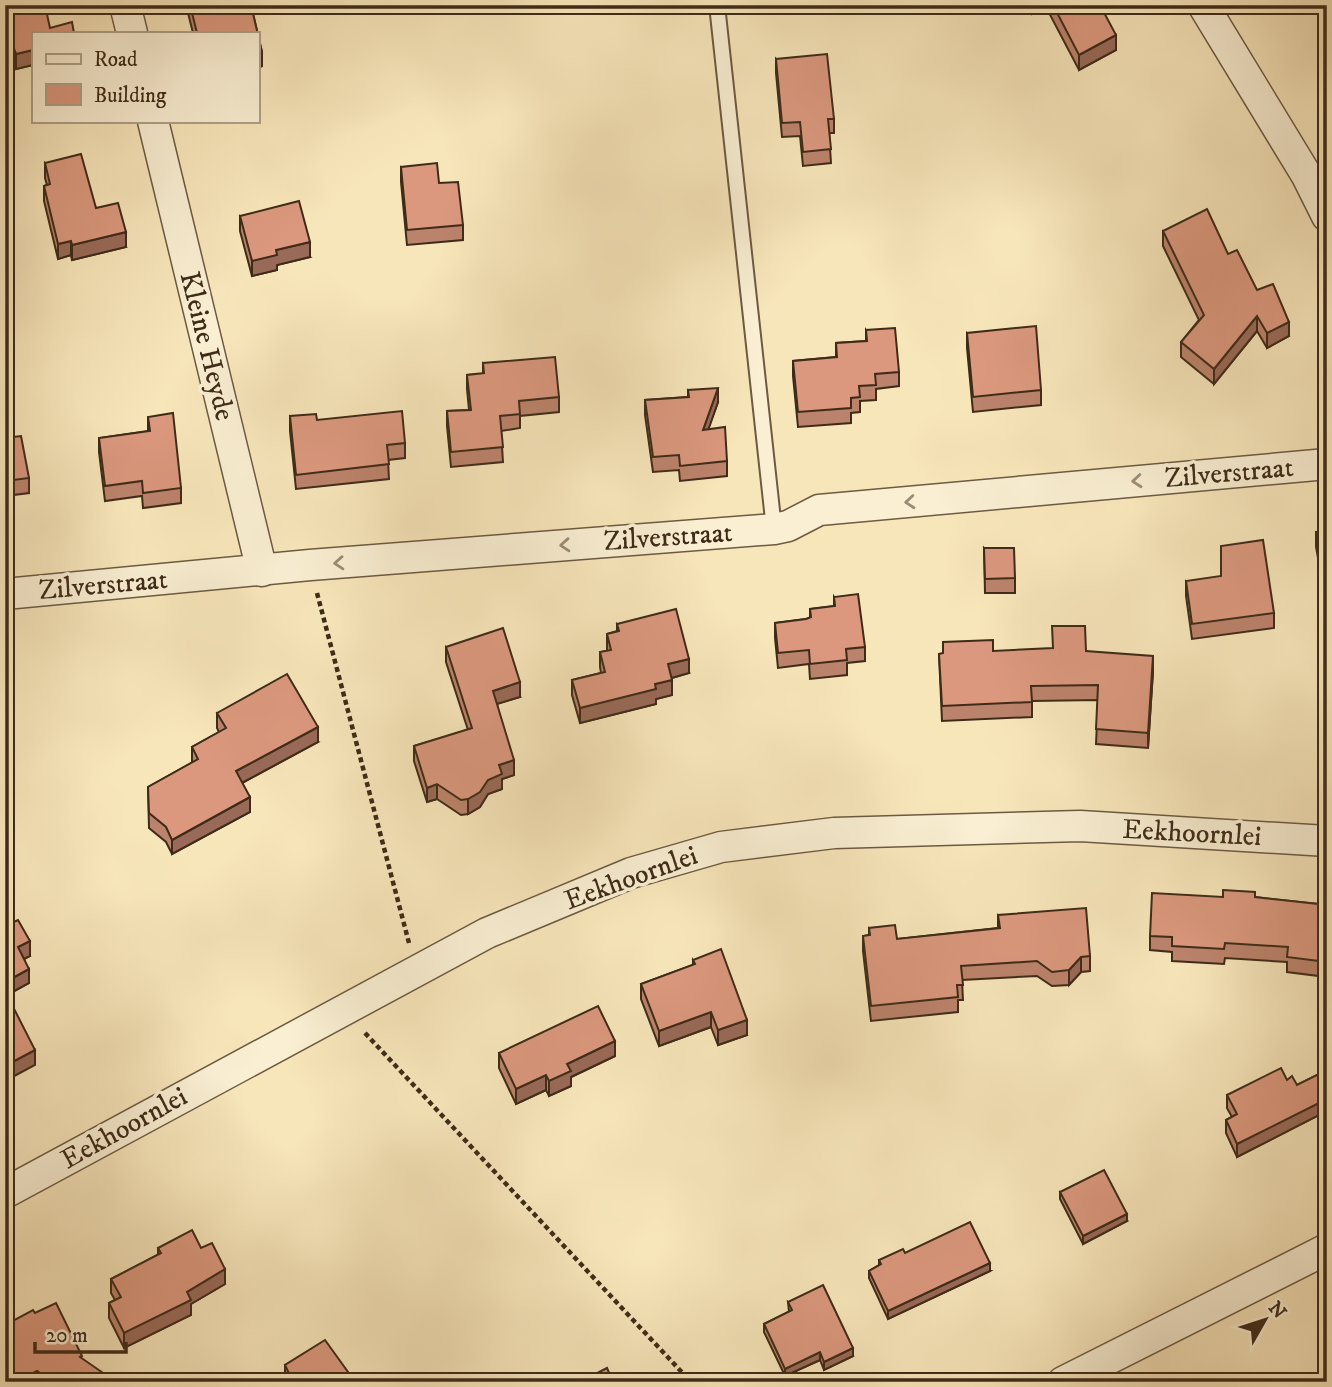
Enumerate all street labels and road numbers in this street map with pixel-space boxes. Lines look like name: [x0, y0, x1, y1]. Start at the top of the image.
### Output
street label: Kleine Heyde: [172, 268, 242, 424]
street label: Zilverstraat: [1163, 450, 1295, 496]
street label: Zilverstraat: [602, 515, 734, 559]
street label: Zilverstraat: [37, 562, 169, 608]
street label: Eekhoornlei: [1122, 812, 1262, 854]
street label: Eekhoornlei: [560, 838, 702, 918]
street label: Eekhoornlei: [55, 1079, 193, 1177]

